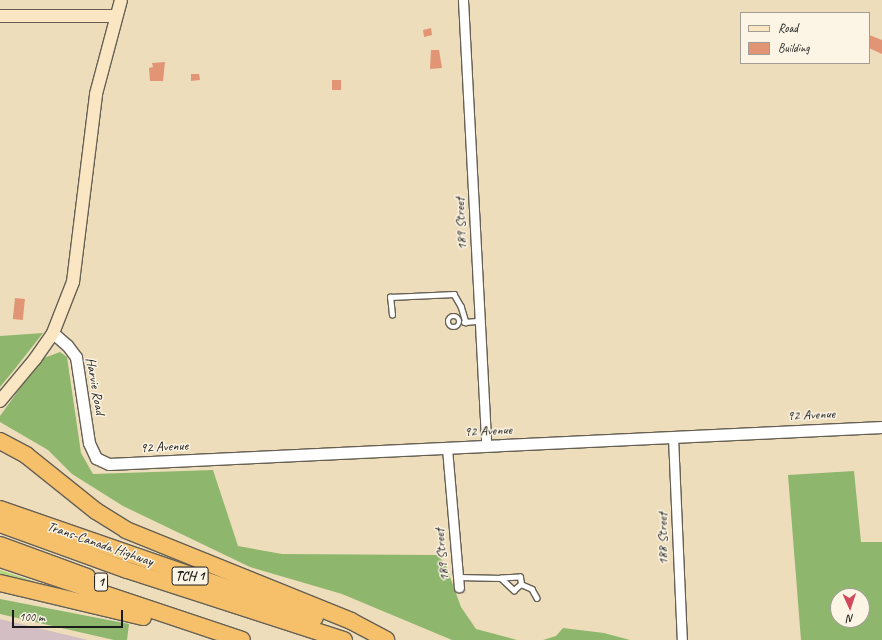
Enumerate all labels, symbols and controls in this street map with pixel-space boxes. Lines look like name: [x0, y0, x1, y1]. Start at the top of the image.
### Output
legend: [740, 12, 870, 64]
text: Road: [778, 20, 798, 36]
text: Building: [778, 40, 810, 56]
street label: 189 Street: [451, 197, 471, 251]
street label: Harvie Road: [82, 356, 108, 416]
street label: 92 Avenue: [787, 405, 835, 425]
street label: 92 Avenue: [464, 421, 512, 441]
street label: 92 Avenue: [140, 437, 188, 457]
street label: 188 Street: [654, 512, 672, 566]
street label: Trans-Canada Highway: [45, 518, 155, 570]
street label: 189 Street: [431, 528, 453, 582]
road number: TCH 1: [171, 565, 209, 587]
road number: 1: [94, 571, 108, 593]
north arrow: [830, 588, 870, 628]
scale bar: [14, 602, 125, 628]
text: 100 m: [19, 609, 45, 625]
text: N: [847, 612, 854, 626]

